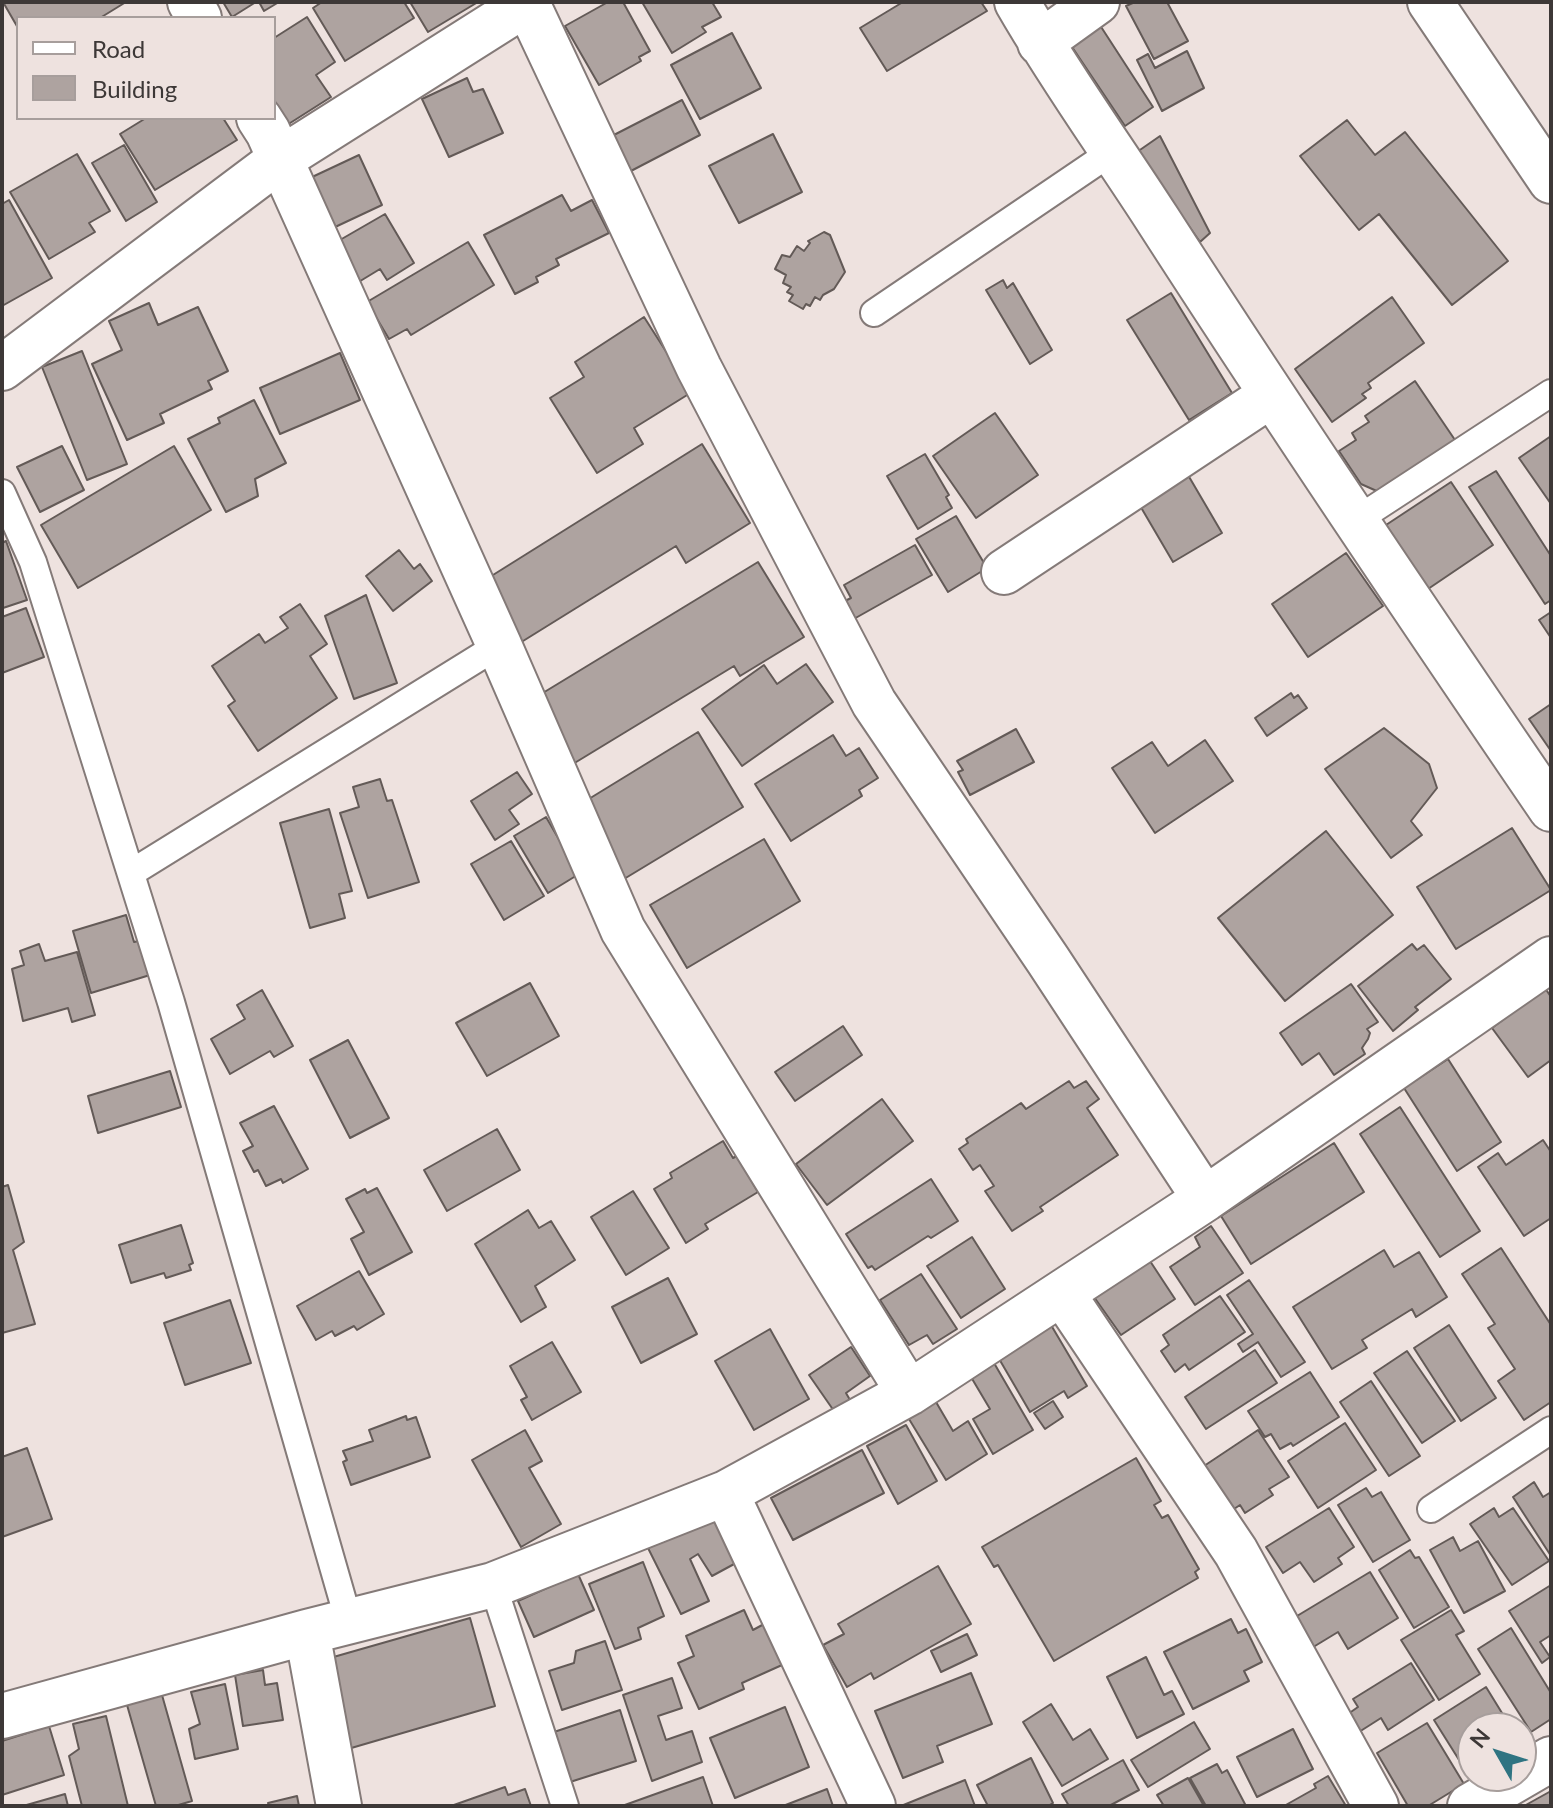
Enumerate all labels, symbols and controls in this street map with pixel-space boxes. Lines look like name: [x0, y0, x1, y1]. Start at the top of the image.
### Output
legend: [16, 16, 276, 120]
text: Road: [92, 34, 145, 63]
text: Building: [92, 74, 177, 103]
north arrow: [1457, 1712, 1537, 1792]
text: N: [1464, 1723, 1495, 1753]

